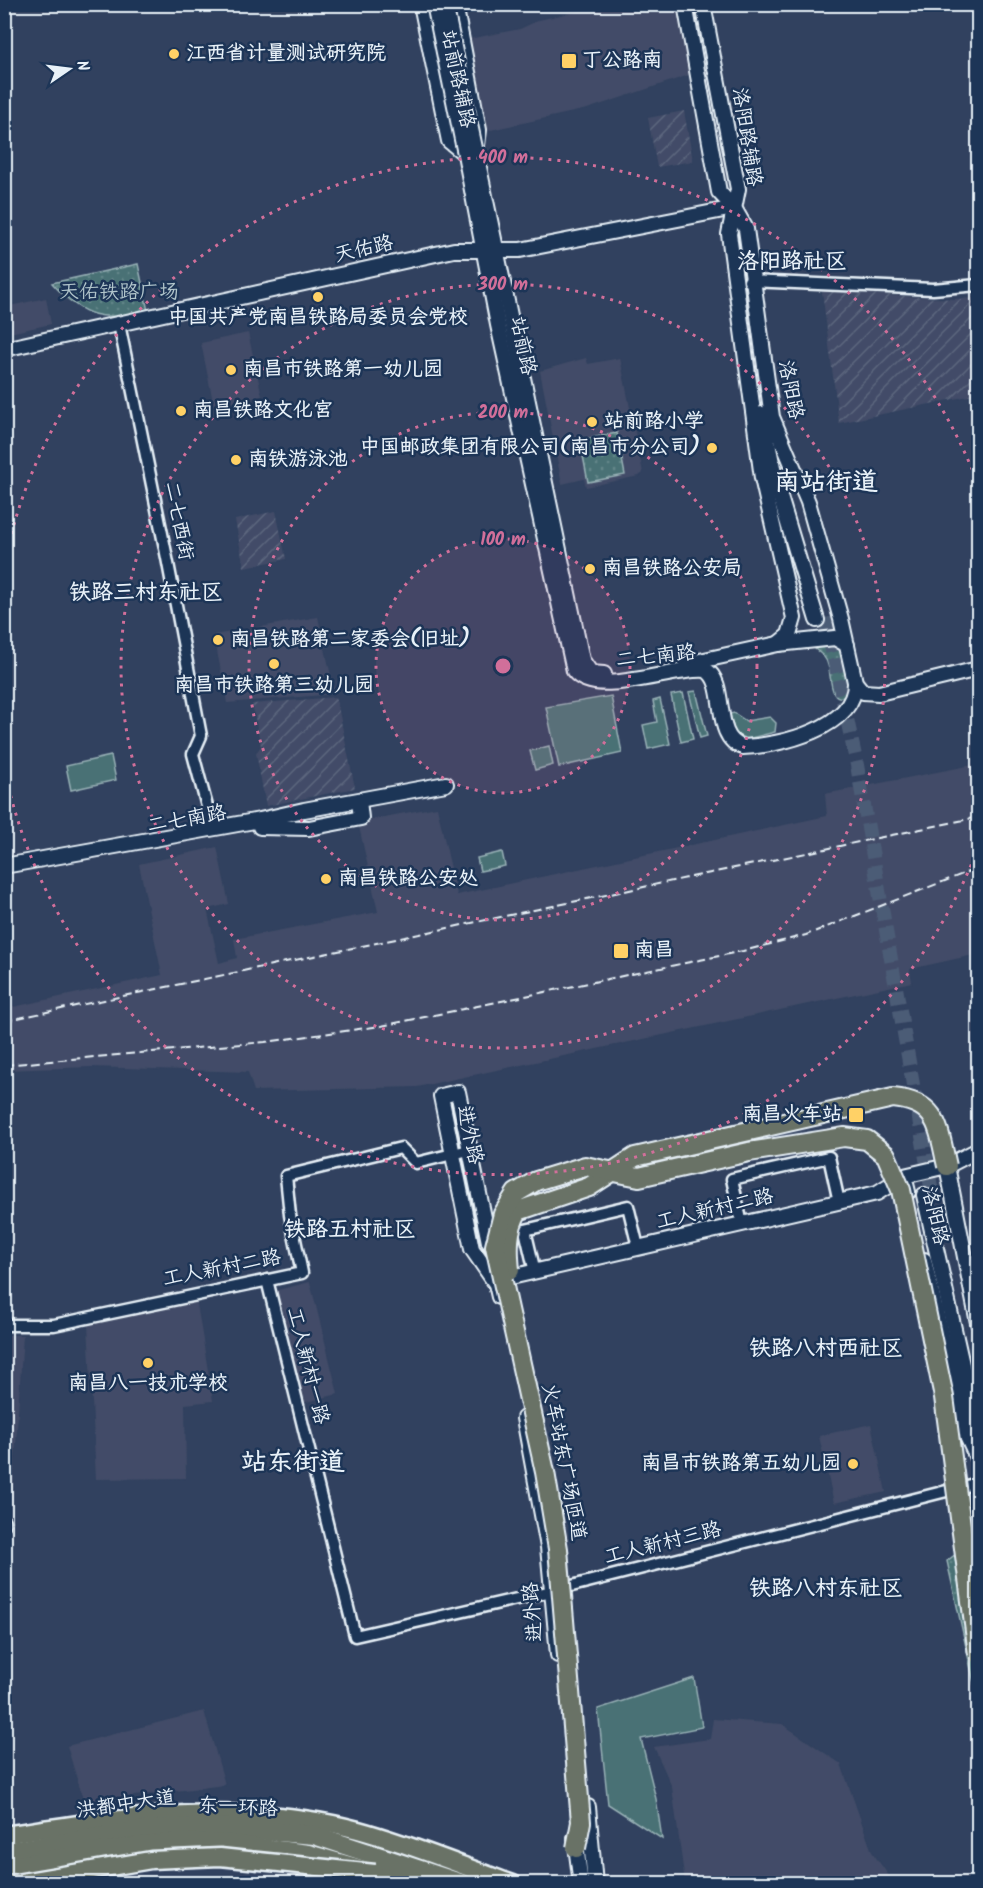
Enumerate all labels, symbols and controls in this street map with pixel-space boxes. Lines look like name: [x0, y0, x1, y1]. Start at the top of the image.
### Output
street label: 站前路辅路: [431, 27, 483, 132]
place label: 江西省计量测试研究院: [186, 38, 386, 70]
north arrow: [39, 39, 99, 99]
place label: 丁公路南: [582, 45, 662, 77]
marker: 江西省计量测试研究院: [167, 47, 181, 61]
marker: 丁公路南: [560, 52, 578, 70]
text: N: [69, 58, 95, 74]
street label: 洛阳路辅路: [722, 85, 770, 190]
text: 400 m: [478, 144, 528, 173]
street label: 天佑路: [331, 227, 398, 272]
district label: 洛阳路社区: [737, 245, 847, 280]
text: 300 m: [477, 271, 528, 300]
park label: 天佑铁路广场: [59, 277, 179, 309]
marker: 中国共产党南昌铁路局委员会党校: [311, 290, 325, 304]
place label: 中国共产党南昌铁路局委员会党校: [168, 302, 468, 334]
street label: 站前路: [500, 313, 544, 380]
place label: 南昌市铁路第一幼儿园: [243, 354, 443, 386]
street label: 洛阳路: [769, 357, 812, 423]
marker: 南昌市铁路第一幼儿园: [224, 363, 238, 377]
place label: 南昌铁路文化宫: [193, 395, 333, 427]
text: 200 m: [478, 399, 529, 428]
marker: 南昌铁路文化宫: [174, 404, 188, 418]
place label: 站前路小学: [604, 406, 704, 438]
marker: 站前路小学: [585, 415, 599, 429]
place label: 中国邮政集团有限公司(南昌市分公司): [360, 432, 700, 464]
marker: 中国邮政集团有限公司(南昌市分公司): [705, 441, 719, 455]
place label: 南铁游泳池: [248, 444, 348, 476]
marker: 南铁游泳池: [229, 453, 243, 467]
district label: 南站街道: [774, 462, 878, 504]
street label: 二七西街: [155, 479, 201, 563]
text: 100 m: [480, 526, 526, 555]
place label: 南昌铁路公安局: [602, 553, 742, 585]
marker: 南昌铁路公安局: [583, 562, 597, 576]
district label: 铁路三村东社区: [69, 576, 223, 611]
place label: 南昌铁路第二家委会(旧址): [230, 624, 470, 656]
marker: 南昌铁路第二家委会(旧址): [211, 633, 225, 647]
street label: 二七南路: [615, 637, 698, 677]
centre of rings: [493, 656, 513, 676]
marker: 南昌市铁路第三幼儿园: [267, 657, 281, 671]
place label: 南昌市铁路第三幼儿园: [174, 670, 374, 702]
street label: 二七南路: [145, 797, 230, 843]
place label: 南昌铁路公安处: [338, 863, 478, 895]
marker: 南昌铁路公安处: [319, 872, 333, 886]
place label: 南昌: [634, 935, 674, 967]
marker: 南昌: [612, 942, 630, 960]
place label: 南昌火车站: [742, 1099, 842, 1131]
street label: 进外路: [447, 1102, 491, 1169]
marker: 南昌火车站: [847, 1106, 865, 1124]
street label: 工人新村二路: [653, 1181, 778, 1239]
street label: 洛阳路: [912, 1183, 957, 1250]
district label: 铁路五村社区: [284, 1213, 416, 1248]
street label: 工人新村二路: [160, 1242, 285, 1296]
street label: 工人新村一路: [277, 1304, 337, 1429]
district label: 铁路八村西社区: [749, 1332, 903, 1367]
marker: 南昌八一技术学校: [141, 1356, 155, 1370]
place label: 南昌八一技术学校: [68, 1368, 228, 1400]
street label: 火车站东广场匝道: [532, 1380, 594, 1544]
district label: 站东街道: [241, 1442, 345, 1484]
place label: 南昌市铁路第五幼儿园: [641, 1448, 841, 1480]
marker: 南昌市铁路第五幼儿园: [846, 1457, 860, 1471]
street label: 工人新村三路: [601, 1514, 726, 1574]
district label: 铁路八村东社区: [749, 1572, 903, 1607]
street label: 进外路: [515, 1580, 553, 1643]
street label: 洪都中大道: [74, 1782, 178, 1828]
street label: 东一环路: [197, 1790, 280, 1826]

